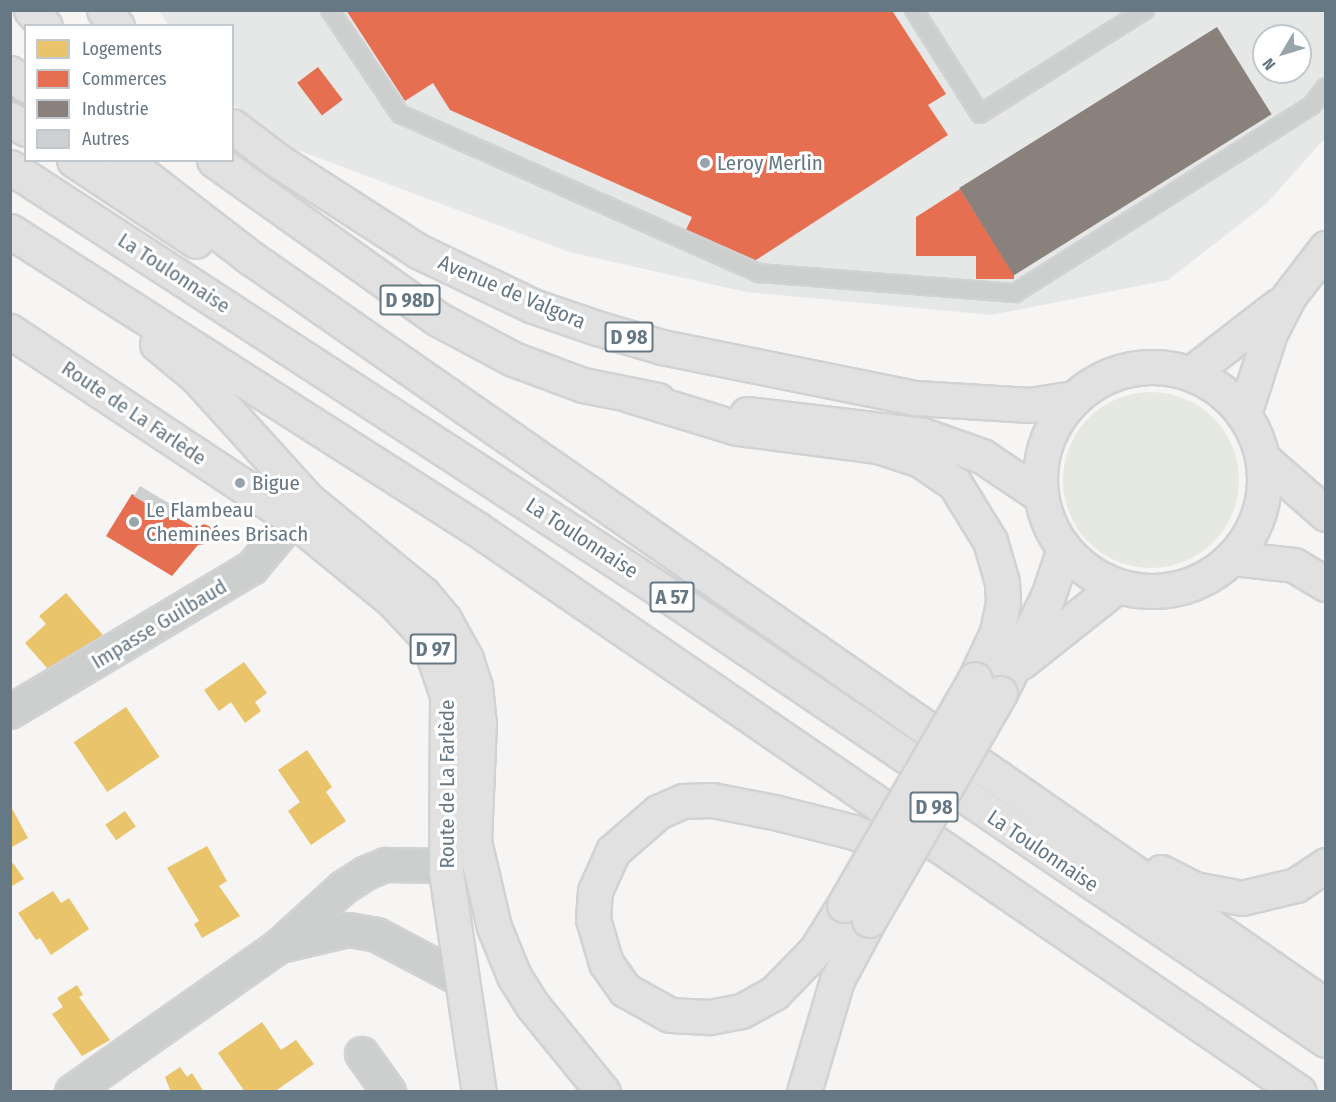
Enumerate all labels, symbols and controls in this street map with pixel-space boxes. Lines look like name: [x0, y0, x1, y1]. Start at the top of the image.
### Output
legend: [24, 24, 234, 162]
north arrow: [1252, 24, 1312, 84]
text: Logements: [82, 38, 162, 60]
text: N: [1259, 55, 1279, 74]
text: Commerces: [82, 68, 167, 90]
text: Industrie: [82, 98, 149, 120]
text: Autres: [82, 128, 129, 150]
place label: Leroy Merlin: [717, 150, 823, 176]
marker: Leroy Merlin: [698, 156, 712, 170]
street label: La Toulonnaise: [113, 227, 235, 319]
street label: Avenue de Valgora: [435, 250, 589, 334]
road number: D 98D: [378, 283, 442, 317]
road number: D 98: [604, 320, 654, 354]
street label: Route de La Farlède: [57, 355, 211, 471]
place label: Bigue: [252, 470, 300, 496]
marker: Bigue: [233, 476, 247, 490]
street label: La Toulonnaise: [521, 492, 643, 584]
place label: Le Flambeau Cheminées Brisach: [146, 497, 308, 547]
marker: Le Flambeau Cheminées Brisach: [127, 515, 141, 529]
street label: Impasse Guilbaud: [87, 574, 231, 674]
road number: A 57: [650, 580, 694, 614]
road number: D 97: [409, 632, 457, 666]
street label: Route de La Farlède: [434, 700, 460, 868]
road number: D 98: [908, 790, 960, 824]
street label: La Toulonnaise: [983, 805, 1103, 897]

